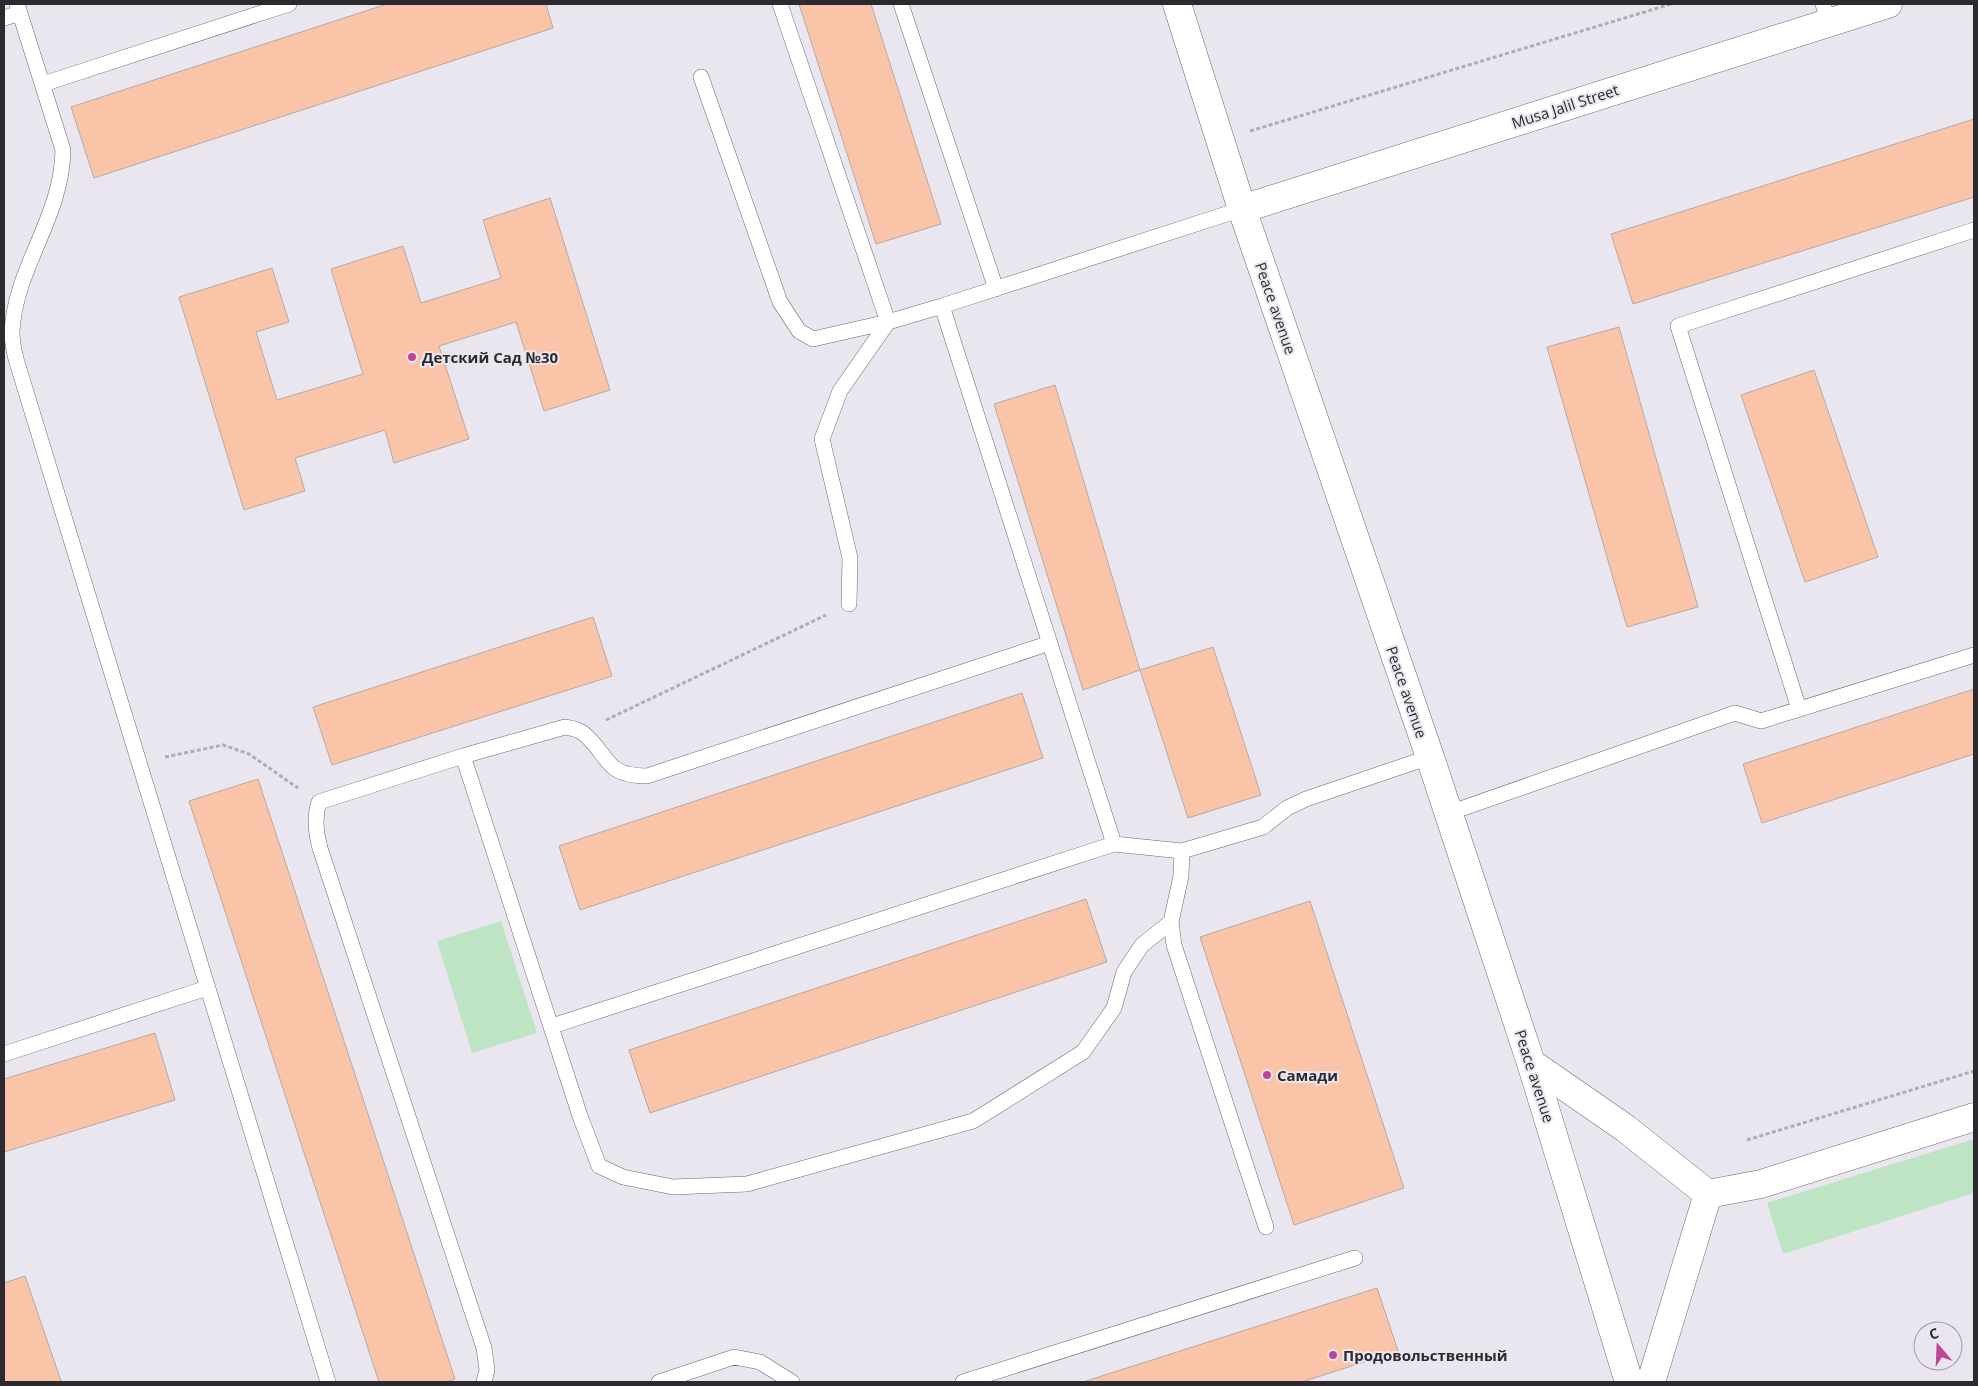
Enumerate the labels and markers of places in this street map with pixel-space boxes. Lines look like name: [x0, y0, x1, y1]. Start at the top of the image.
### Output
place label: Детский Сад №30: [422, 347, 559, 367]
marker: Детский Сад №30: [406, 351, 418, 363]
place label: Самади: [1277, 1065, 1338, 1085]
marker: Самади: [1261, 1069, 1273, 1081]
place label: Продовольственный: [1343, 1345, 1508, 1365]
marker: Продовольственный: [1327, 1349, 1339, 1361]

